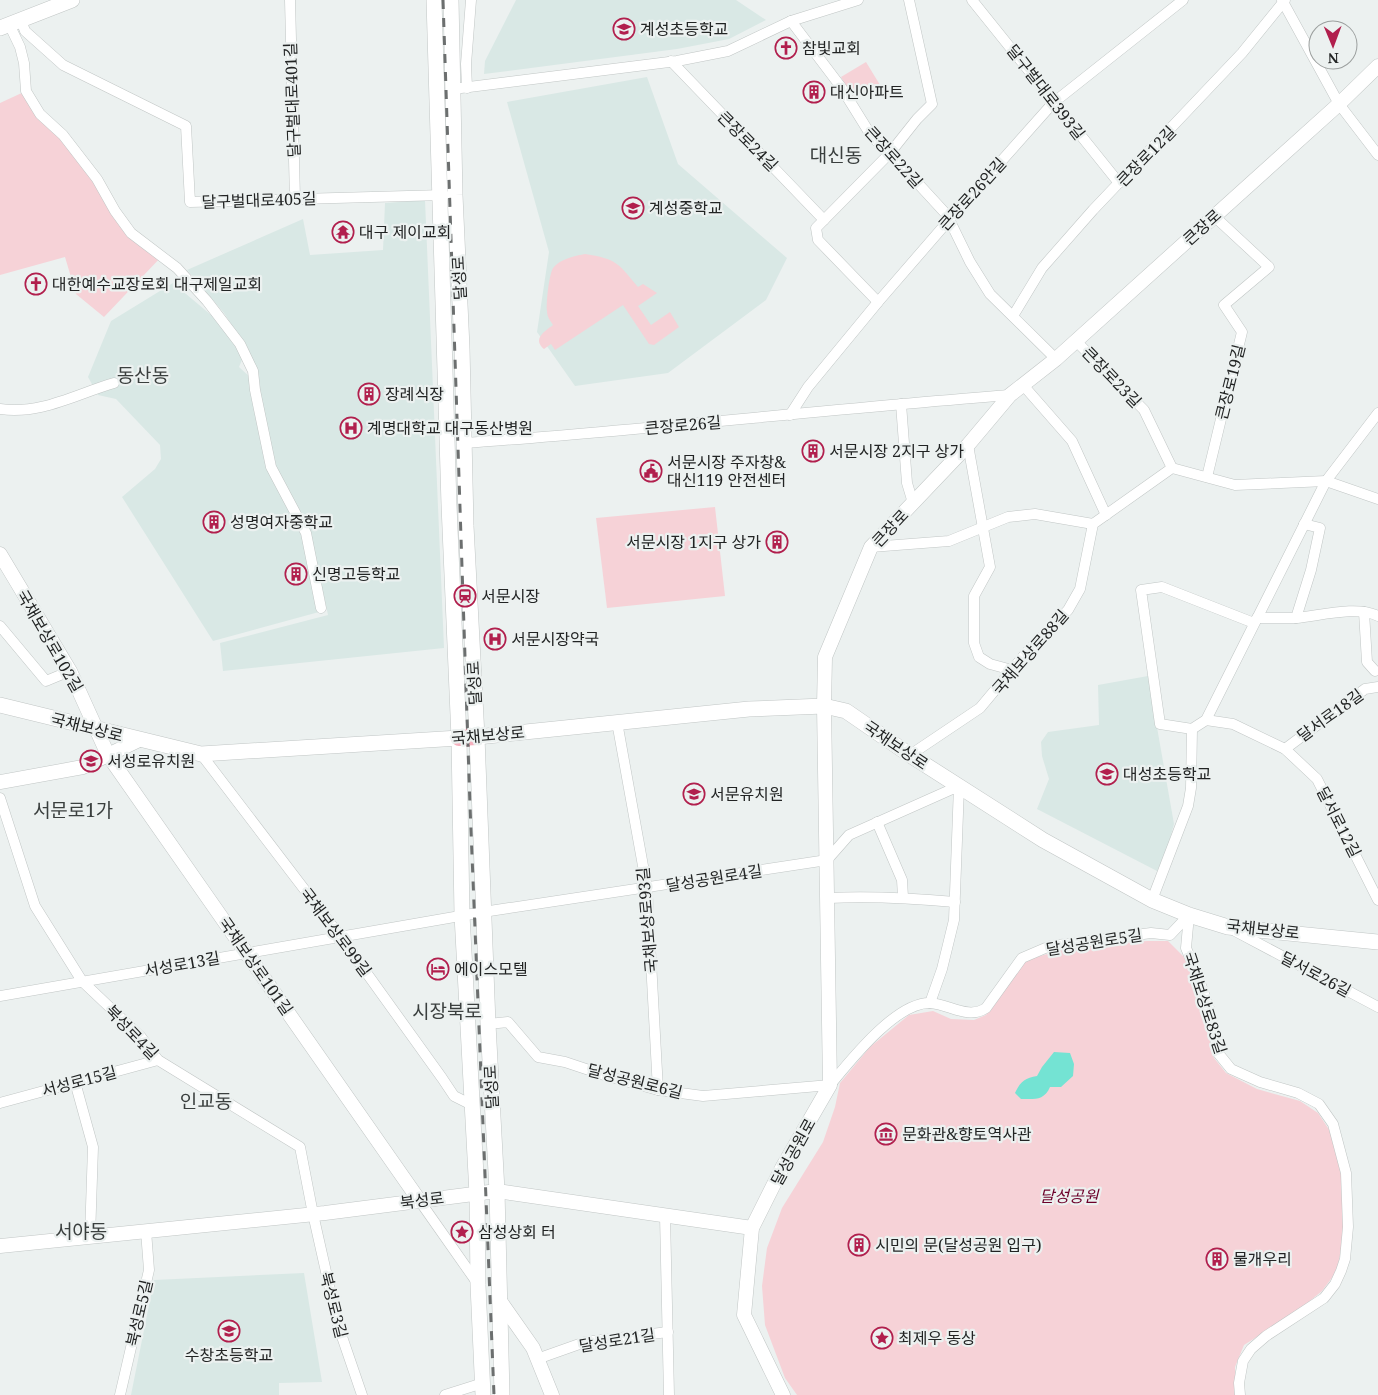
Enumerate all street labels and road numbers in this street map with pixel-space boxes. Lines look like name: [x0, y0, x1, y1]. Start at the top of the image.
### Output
street label: 달구벌대로393길: [1002, 40, 1090, 144]
street label: 달구벌대로401길: [279, 42, 305, 158]
street label: 큰장로24길: [713, 106, 783, 176]
street label: 큰장로22길: [860, 121, 928, 193]
street label: 큰장로12길: [1111, 121, 1181, 191]
street label: 큰장로26안길: [933, 153, 1011, 235]
street label: 달구벌대로405길: [201, 187, 317, 213]
street label: 큰장로: [1178, 204, 1226, 250]
street label: 달성로: [447, 255, 471, 301]
street label: 큰장로23길: [1077, 342, 1147, 412]
street label: 큰장로19길: [1210, 342, 1250, 422]
street label: 큰장로26길: [644, 411, 722, 439]
street label: 큰장로: [867, 504, 913, 552]
street label: 국채보상로102길: [12, 586, 88, 696]
street label: 국채보상로88길: [987, 605, 1073, 699]
street label: 달성로: [462, 660, 486, 706]
street label: 달서로18길: [1292, 684, 1368, 746]
street label: 국채보상로: [49, 707, 126, 747]
street label: 국채보상로: [859, 715, 933, 775]
street label: 국채보상로: [450, 721, 526, 749]
street label: 달서로12길: [1312, 783, 1366, 861]
street label: 달성공원로4길: [664, 860, 764, 896]
street label: 국채보상로93길: [631, 866, 663, 974]
street label: 국채보상로99길: [295, 883, 377, 981]
street label: 국채보상로101길: [214, 913, 298, 1019]
street label: 국채보상로: [1225, 914, 1301, 944]
street label: 달성공원로5길: [1044, 924, 1144, 960]
street label: 달서로26길: [1277, 946, 1355, 1002]
street label: 서성로13길: [142, 947, 222, 981]
street label: 국채보상로83길: [1178, 949, 1232, 1057]
street label: 북성로4길: [101, 1000, 163, 1064]
street label: 달성공원로6길: [585, 1059, 685, 1103]
street label: 서성로15길: [39, 1060, 119, 1102]
street label: 달성로: [479, 1064, 503, 1110]
street label: 달성공원로: [766, 1114, 821, 1190]
street label: 북성로: [399, 1186, 446, 1214]
street label: 북성로3길: [315, 1269, 353, 1341]
street label: 북성로5길: [121, 1277, 157, 1349]
street label: 달성로21길: [577, 1323, 657, 1357]

